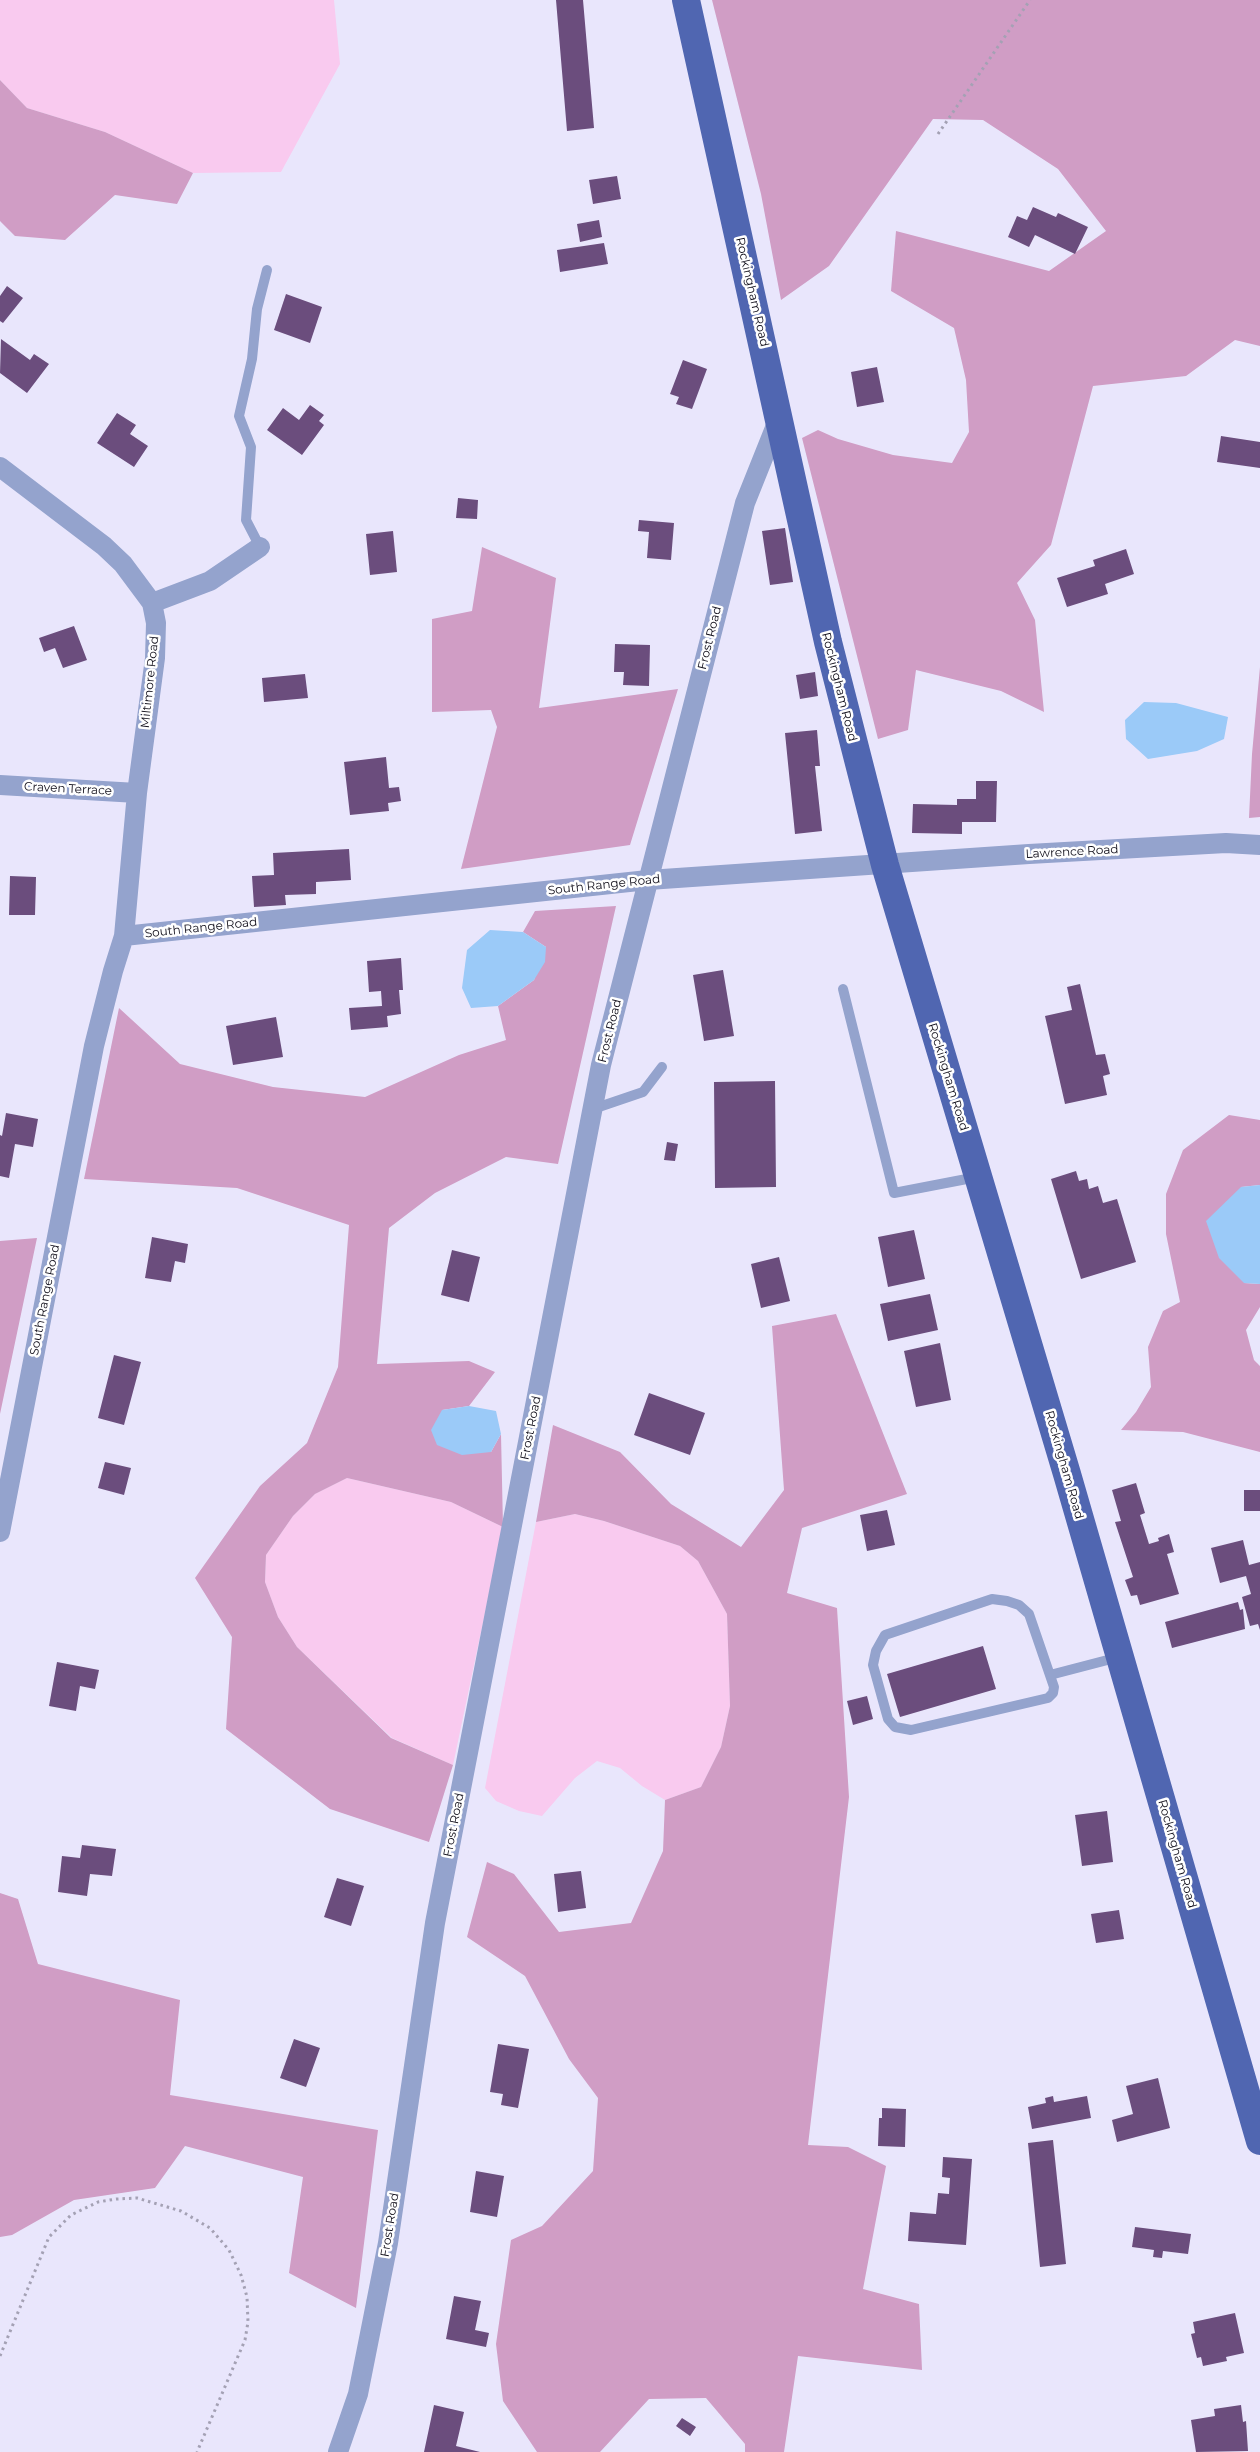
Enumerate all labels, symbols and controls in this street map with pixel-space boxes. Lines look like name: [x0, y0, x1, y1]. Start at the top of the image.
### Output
street label: Rockingham Road: [732, 236, 772, 348]
street label: Frost Road: [695, 605, 725, 671]
street label: Rockingham Road: [818, 631, 860, 743]
street label: Miltimore Road: [138, 635, 162, 729]
street label: Craven Terrace: [24, 780, 112, 798]
street label: Lawrence Road: [1025, 842, 1119, 862]
street label: South Range Road: [547, 872, 661, 898]
street label: South Range Road: [144, 915, 258, 941]
street label: Frost Road: [595, 998, 625, 1064]
street label: Rockingham Road: [925, 1021, 971, 1133]
street label: South Range Road: [27, 1243, 63, 1357]
street label: Frost Road: [518, 1395, 544, 1461]
street label: Rockingham Road: [1042, 1409, 1086, 1521]
street label: Frost Road: [441, 1792, 467, 1858]
street label: Rockingham Road: [1155, 1798, 1199, 1910]
street label: Frost Road: [378, 2192, 402, 2258]

